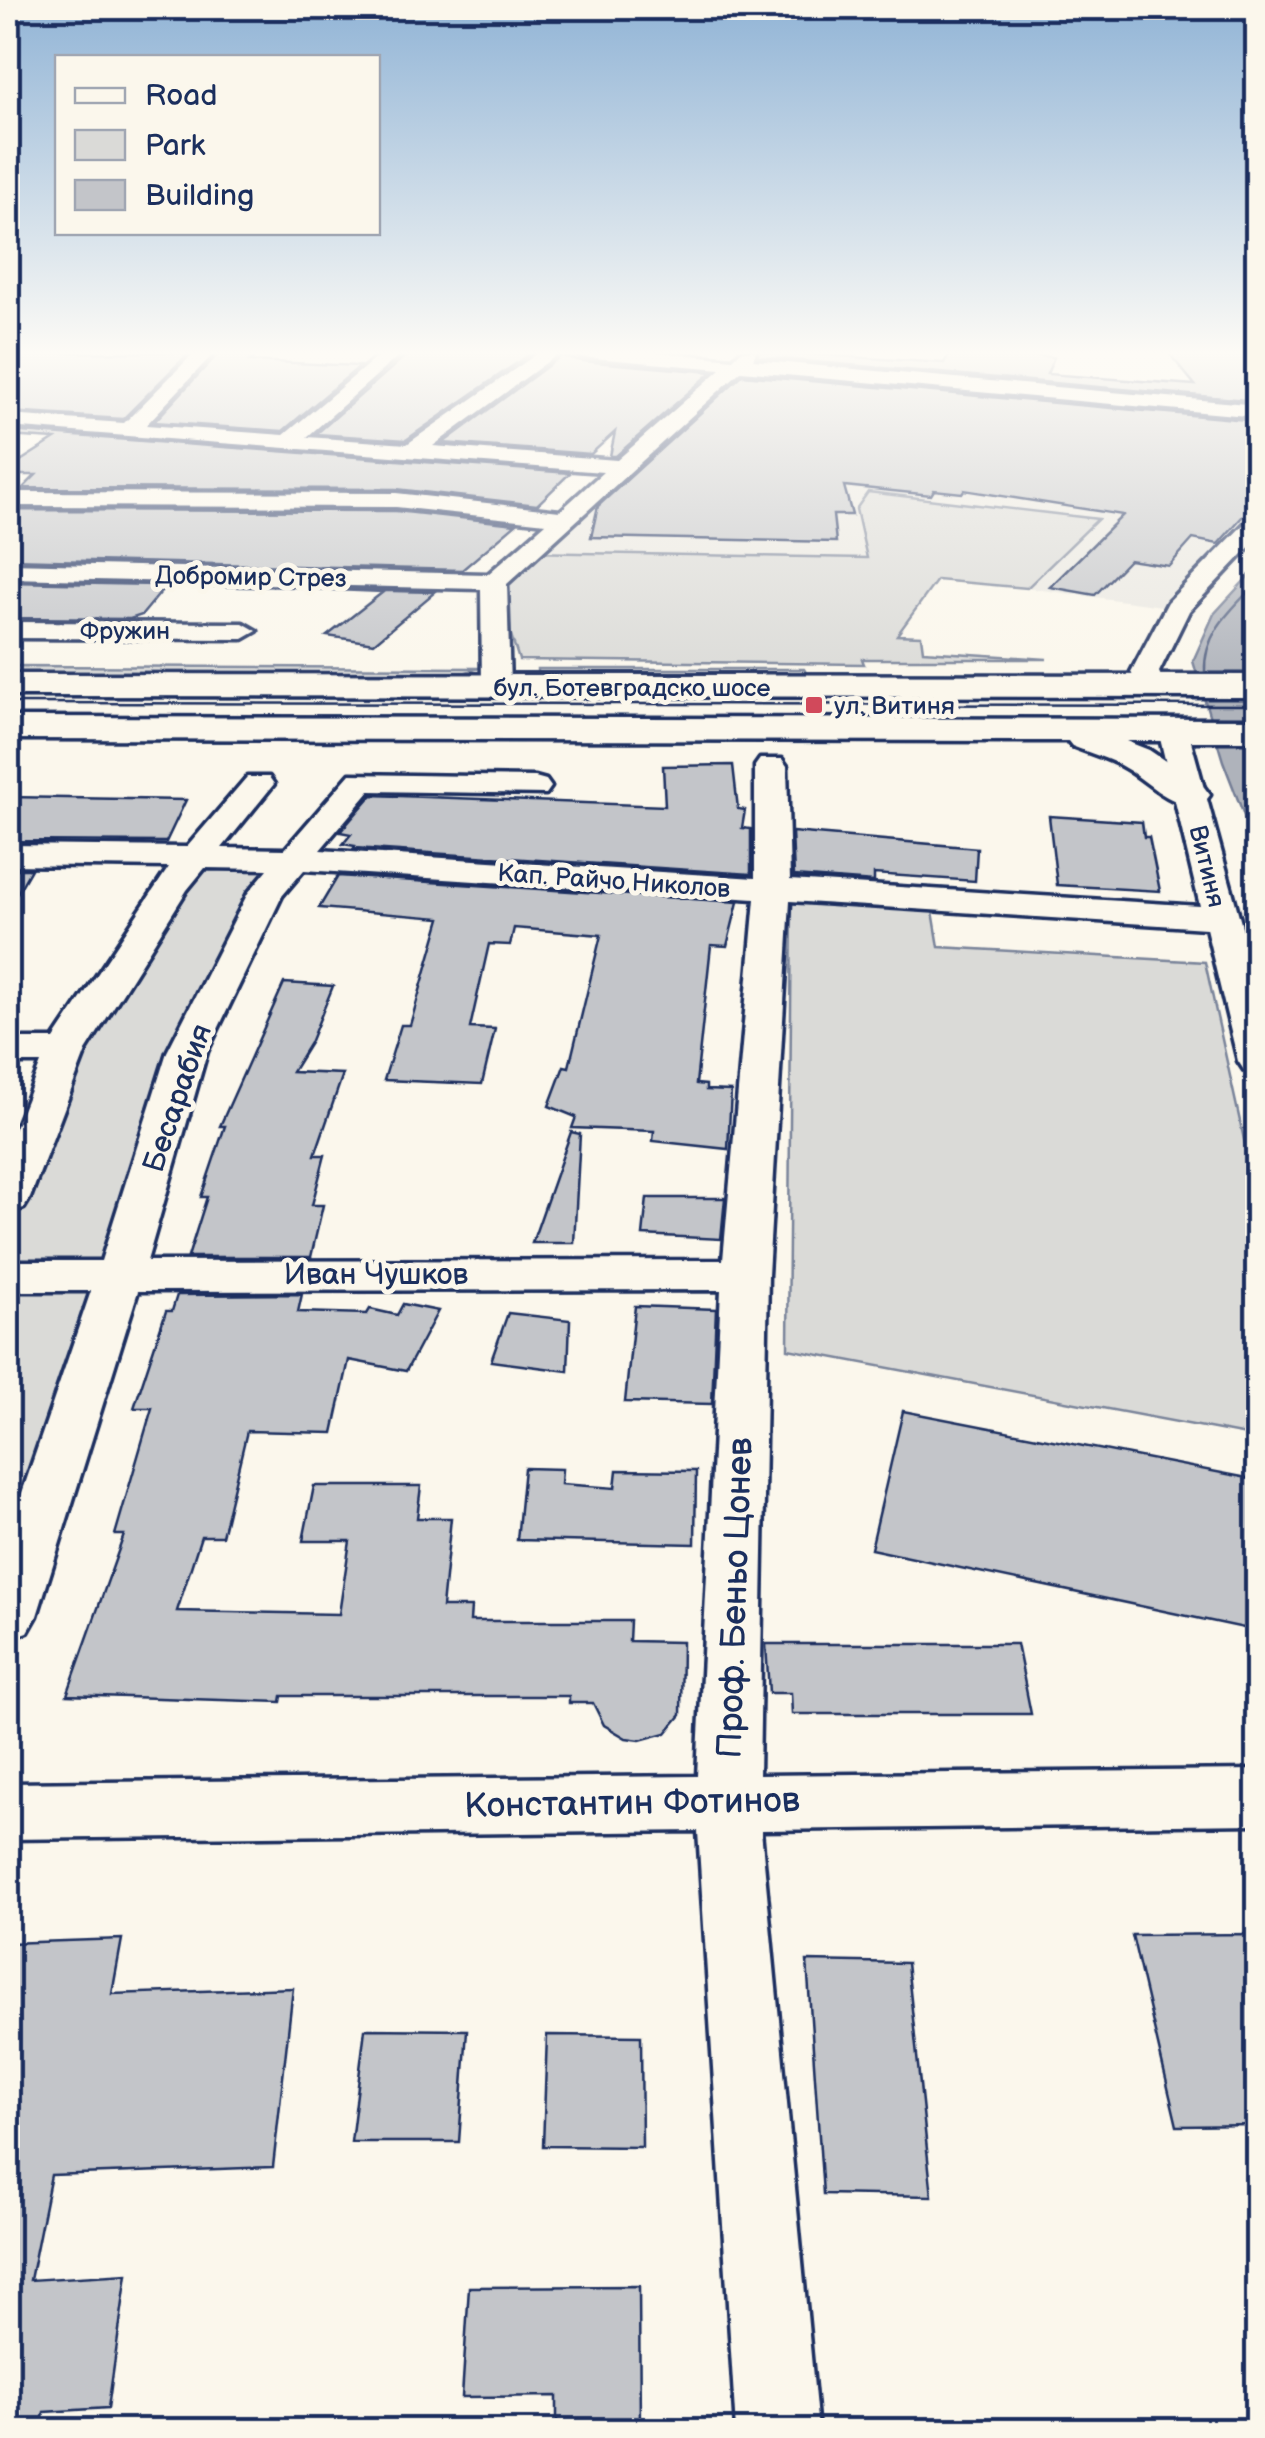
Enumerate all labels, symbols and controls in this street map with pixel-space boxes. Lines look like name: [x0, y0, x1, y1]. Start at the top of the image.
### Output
legend: [55, 55, 380, 235]
text: Road: [145, 78, 218, 114]
text: Park: [145, 128, 205, 164]
text: Building: [145, 178, 254, 214]
street label: Добромир Стрез: [155, 560, 347, 595]
street label: Фружин: [80, 616, 170, 647]
street label: бул. Ботевградско шосе: [494, 673, 771, 704]
place label: ул. Витиня: [834, 691, 955, 722]
marker: ул. Витиня: [803, 694, 825, 716]
street label: Витиня: [1181, 822, 1232, 911]
street label: Кап. Райчо Николов: [497, 858, 731, 905]
street label: Бесарабия: [136, 1019, 220, 1177]
street label: Иван Чушков: [284, 1257, 469, 1293]
street label: Проф. Беньо Цонев: [708, 1437, 763, 1759]
street label: Константин Фотинов: [464, 1779, 800, 1828]

